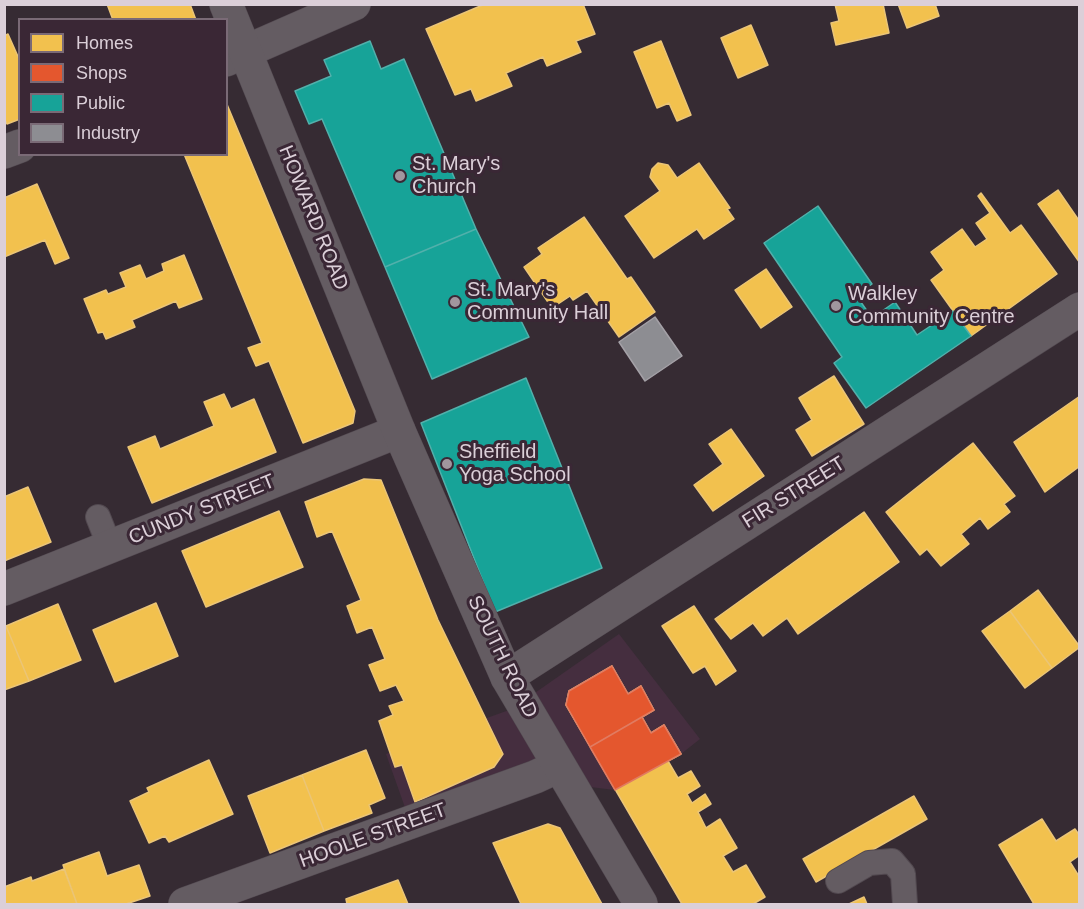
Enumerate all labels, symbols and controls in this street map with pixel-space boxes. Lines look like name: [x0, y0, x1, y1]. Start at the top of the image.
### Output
legend: [18, 18, 228, 156]
text: Homes: [76, 33, 133, 53]
text: Shops: [76, 63, 127, 83]
text: Public: [76, 93, 125, 113]
text: Industry: [76, 123, 140, 143]
street label: HOWARD ROAD: [273, 142, 353, 294]
place label: St. Mary's Church: [412, 152, 500, 199]
marker: St. Mary's Church: [393, 169, 407, 183]
place label: St. Mary's Community Hall: [467, 278, 608, 325]
place label: Walkley Community Centre: [848, 282, 1015, 329]
marker: St. Mary's Community Hall: [448, 295, 462, 309]
marker: Walkley Community Centre: [829, 299, 843, 313]
place label: Sheffield Yoga School: [459, 440, 571, 487]
street label: FIR STREET: [738, 452, 850, 534]
marker: Sheffield Yoga School: [440, 457, 454, 471]
street label: CUNDY STREET: [125, 470, 279, 550]
street label: SOUTH ROAD: [462, 592, 542, 722]
street label: HOOLE STREET: [296, 798, 450, 874]

